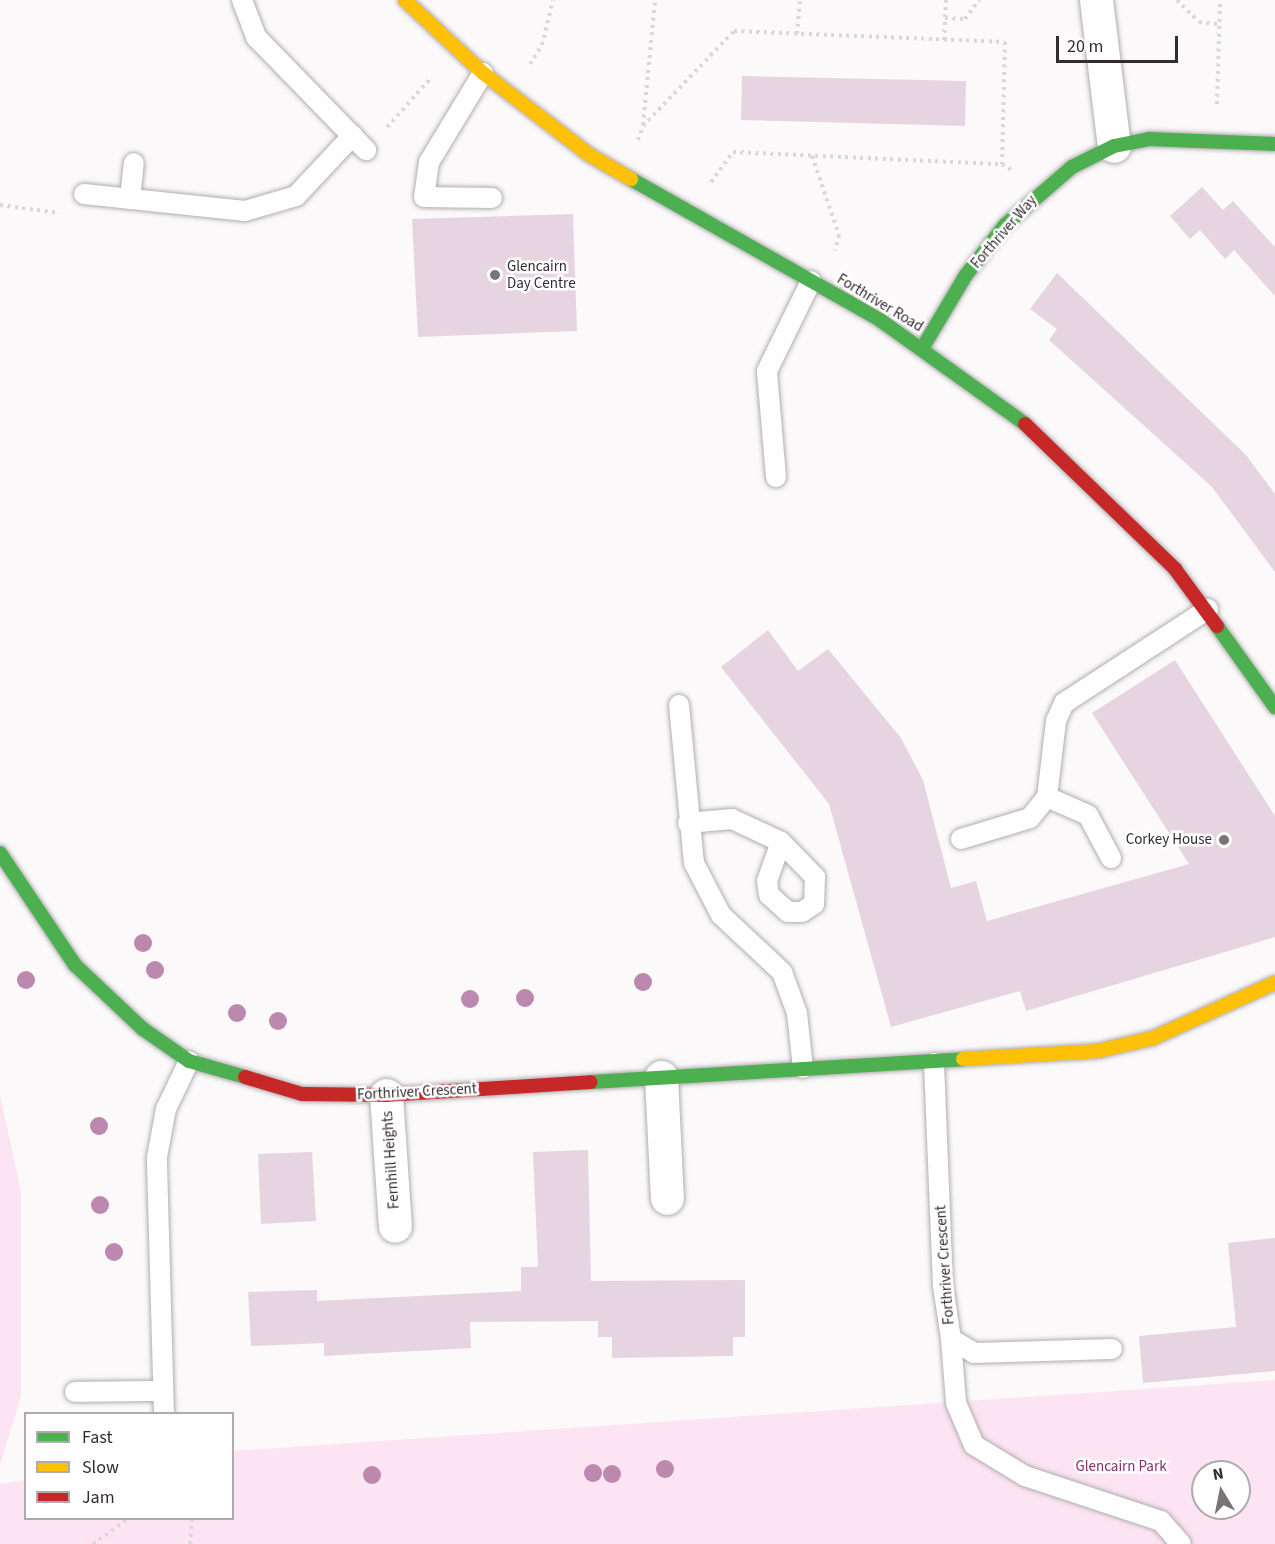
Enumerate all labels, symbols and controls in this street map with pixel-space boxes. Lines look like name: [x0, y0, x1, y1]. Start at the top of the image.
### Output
scale bar: [1059, 24, 1180, 62]
text: 20 m: [1067, 34, 1103, 59]
street label: Forthriver Way: [967, 192, 1041, 272]
place label: Glencairn Day Centre: [507, 257, 576, 292]
marker: Glencairn Day Centre: [488, 268, 502, 282]
street label: Forthriver Road: [834, 270, 926, 336]
place label: Corkey House: [1126, 831, 1212, 849]
marker: Corkey House: [1217, 833, 1231, 847]
street label: Forthriver Crescent: [357, 1080, 477, 1104]
street label: Fernhill Heights: [379, 1110, 403, 1210]
street label: Forthriver Crescent: [932, 1205, 958, 1325]
legend: [24, 1412, 234, 1520]
text: Fast: [82, 1425, 113, 1450]
text: Slow: [82, 1455, 119, 1480]
park label: Glencairn Park: [1075, 1458, 1167, 1476]
north arrow: [1191, 1460, 1251, 1520]
text: N: [1211, 1462, 1225, 1486]
text: Jam: [82, 1485, 115, 1510]

